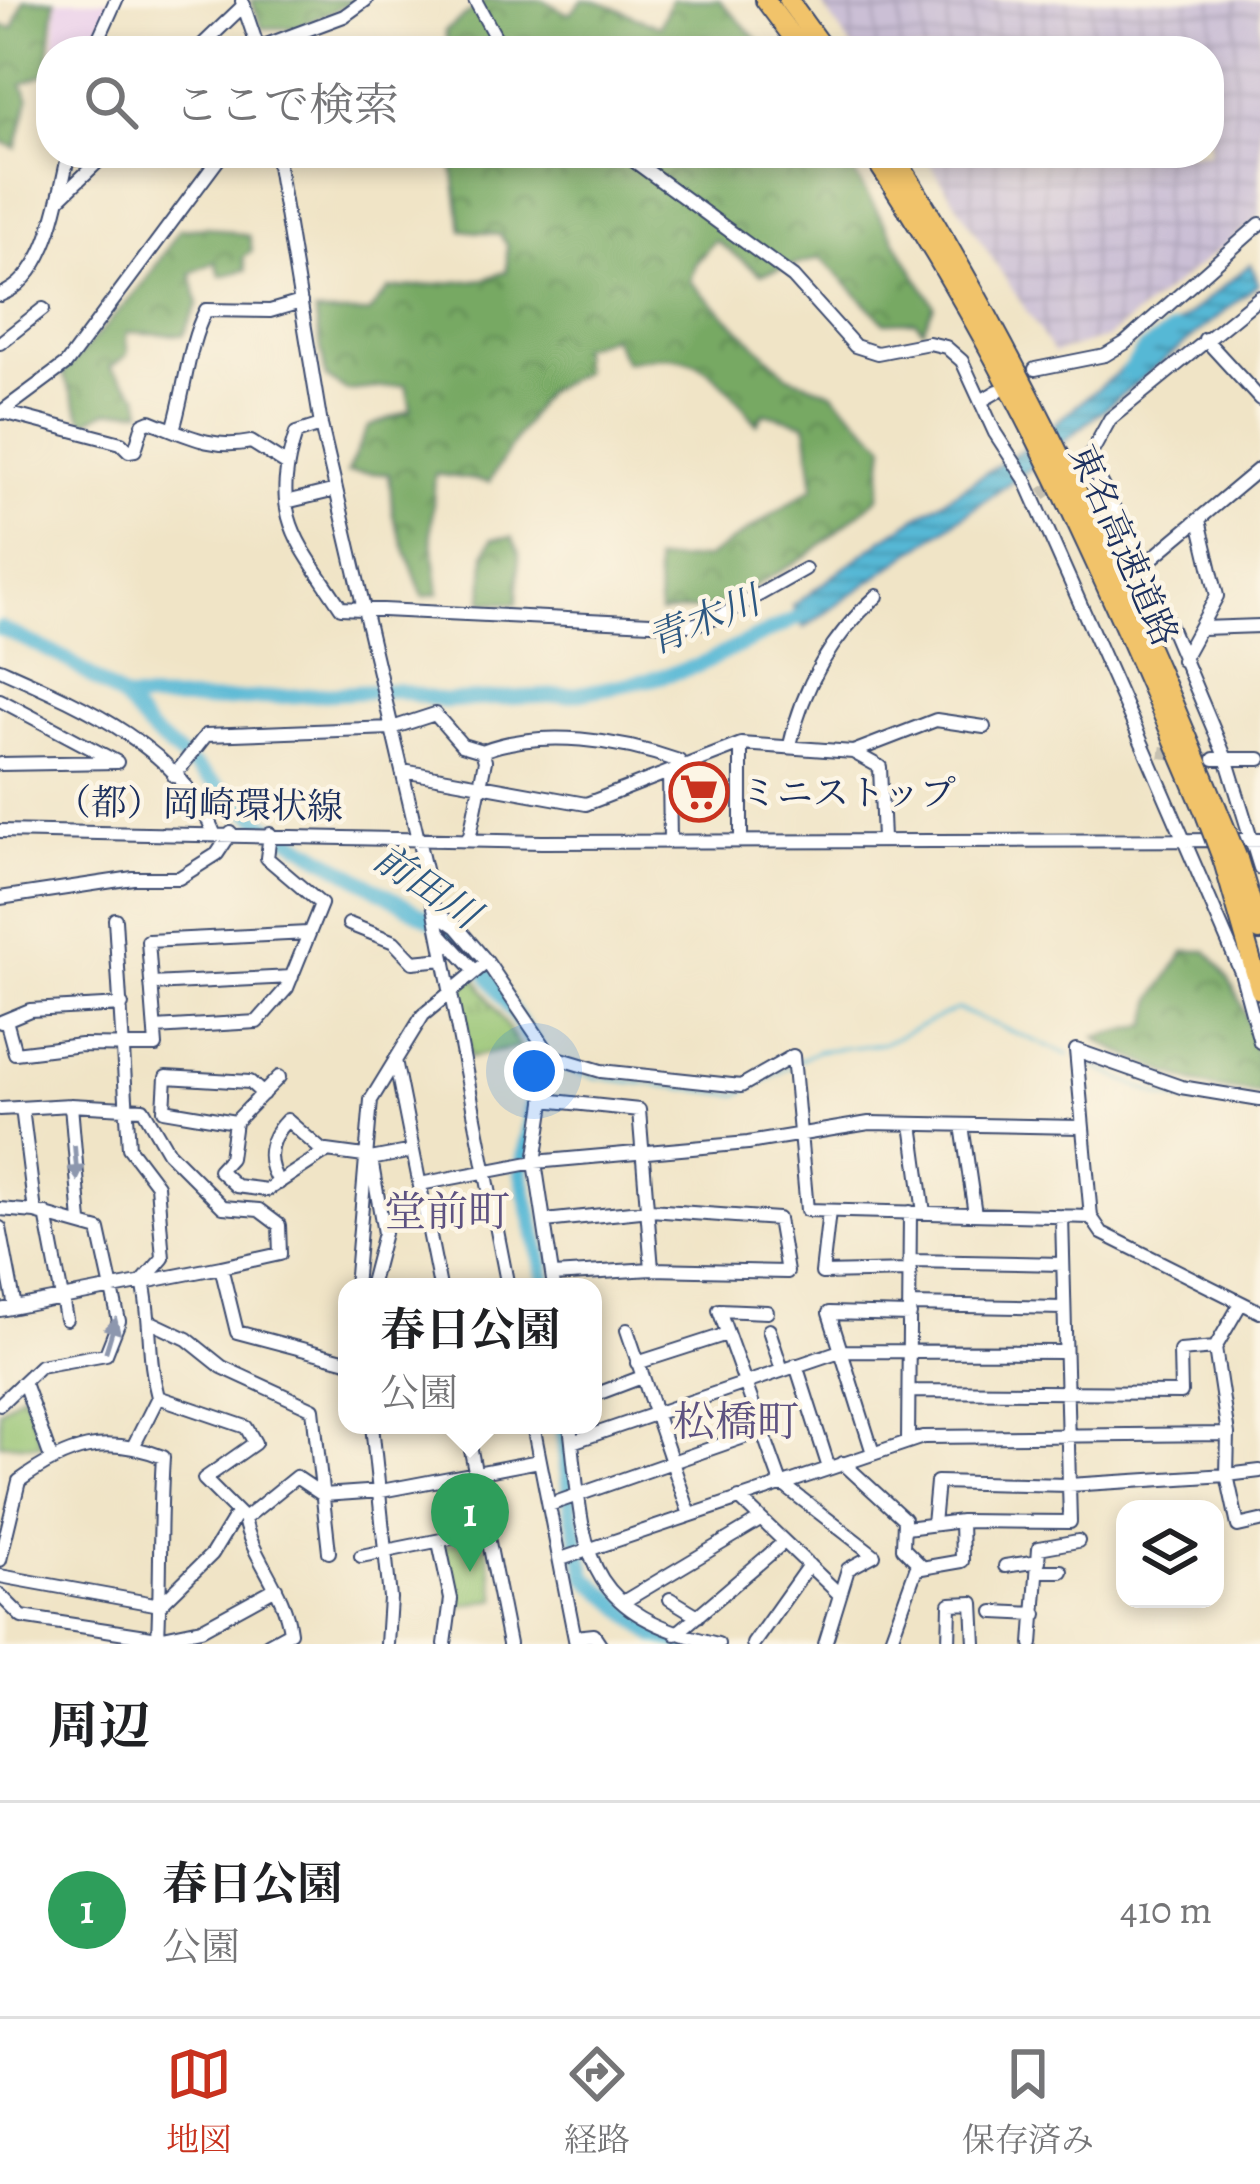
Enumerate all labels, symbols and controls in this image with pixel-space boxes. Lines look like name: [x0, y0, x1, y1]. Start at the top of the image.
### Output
search box: [36, 36, 1224, 168]
icon: search: [78, 69, 144, 135]
text: ここで検索: [174, 74, 399, 136]
street label: 東名高速道路: [1058, 436, 1190, 654]
water label: 青木川: [639, 572, 771, 666]
supermarket icon: ミニストップ: [668, 761, 730, 823]
place label: ミニストップ: [741, 768, 956, 817]
street label: （都）岡崎環状線: [55, 777, 343, 831]
water label: 前田川: [364, 831, 494, 943]
your location: [504, 1041, 564, 1101]
one-way arrow: [66, 1145, 85, 1182]
district label: 堂前町: [384, 1183, 510, 1240]
popup: [338, 1278, 602, 1434]
text: 春日公園: [380, 1299, 560, 1361]
one-way arrow: [103, 1316, 121, 1352]
text: 公園: [380, 1366, 458, 1419]
district label: 松橋町: [673, 1393, 799, 1450]
pin: 1: [431, 1473, 509, 1572]
map controls: [1116, 1500, 1224, 1608]
button: layers: [1116, 1500, 1224, 1608]
text: 周辺: [48, 1691, 150, 1761]
text: 春日公園: [162, 1853, 342, 1915]
text: 1: [80, 1883, 94, 1936]
text: 410 m: [1120, 1883, 1212, 1936]
text: 公園: [162, 1920, 240, 1973]
tab: 地図: [166, 2041, 232, 2162]
tab: 経路: [564, 2041, 630, 2162]
tab: 保存済み: [962, 2041, 1094, 2162]

